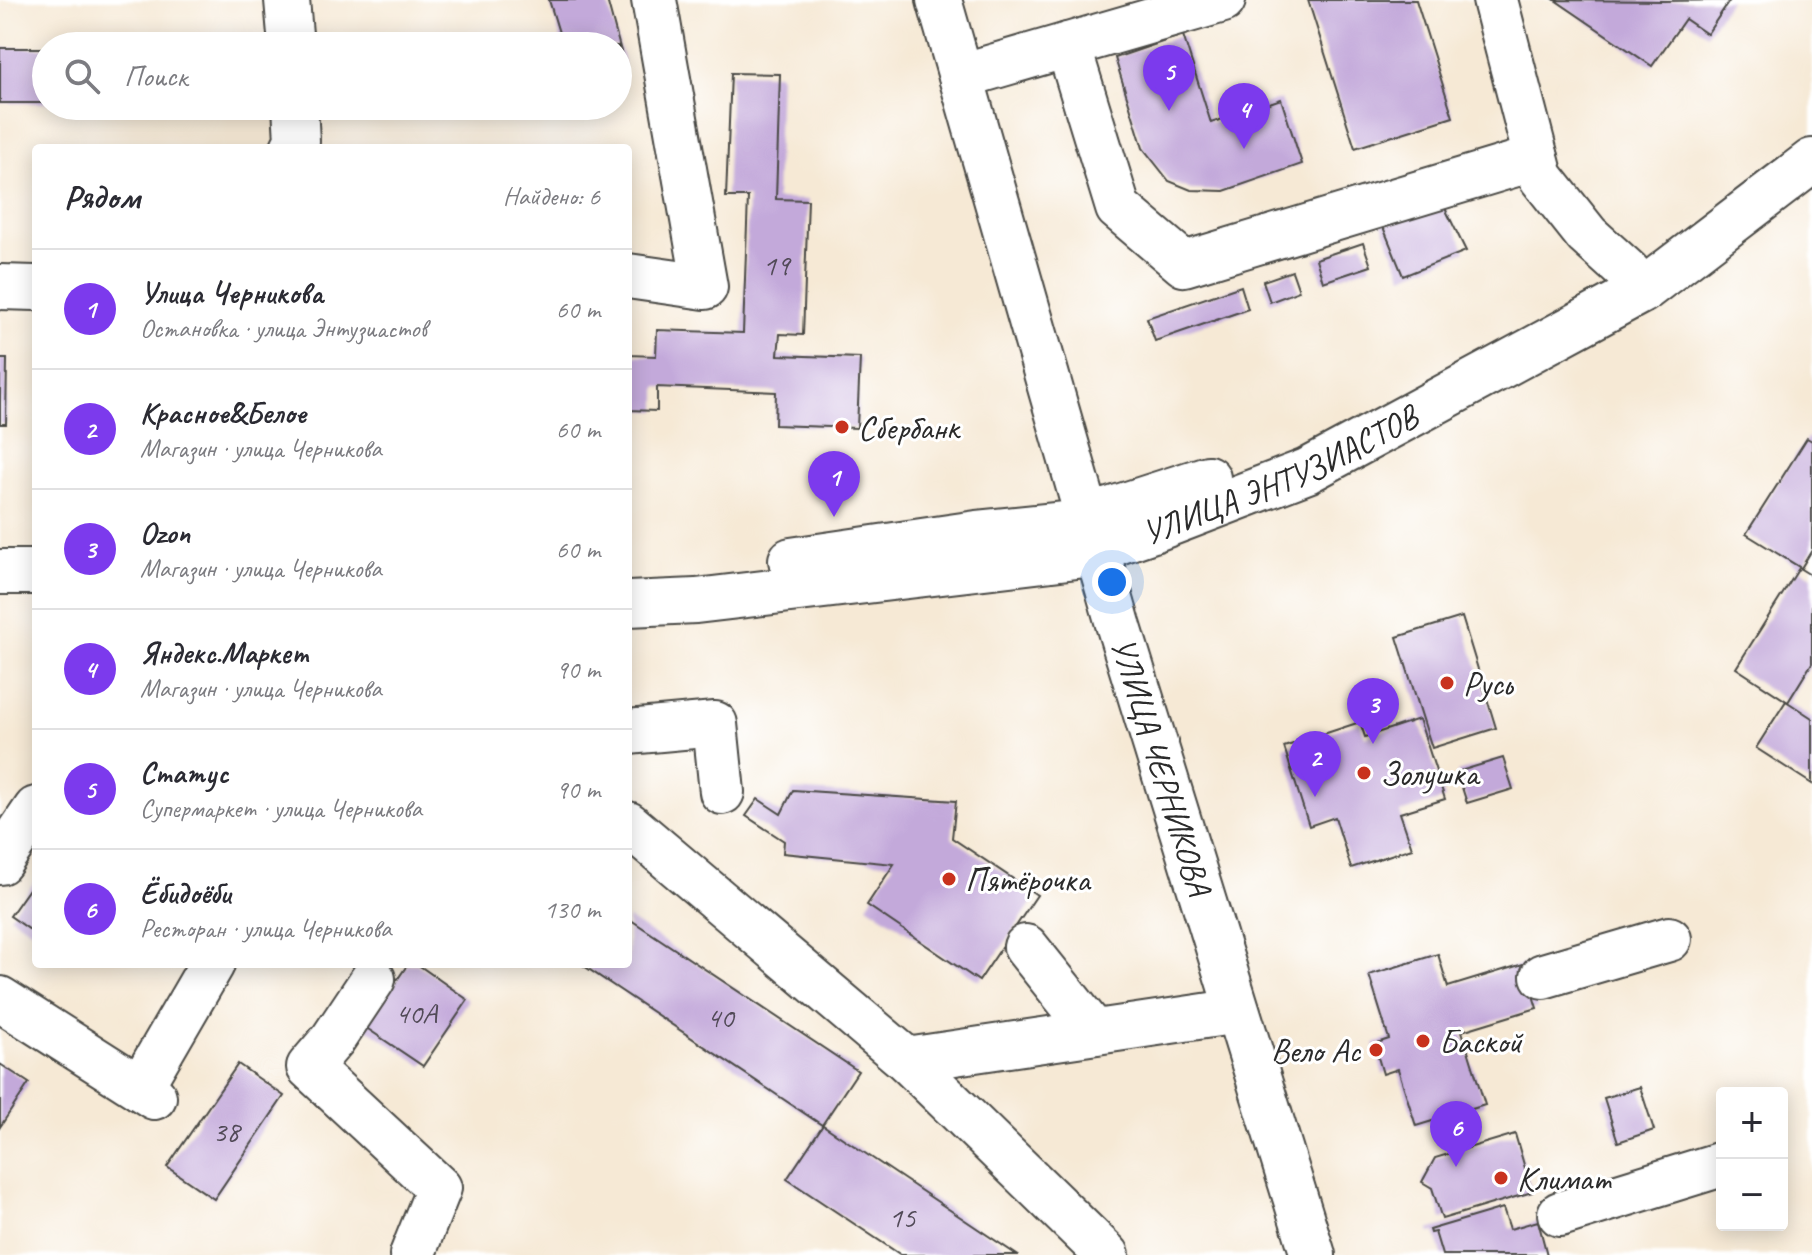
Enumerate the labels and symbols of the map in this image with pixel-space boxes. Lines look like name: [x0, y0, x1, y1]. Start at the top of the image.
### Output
pin: 5: [1143, 45, 1195, 111]
pin: 4: [1218, 83, 1270, 149]
house number: 19: [763, 246, 792, 284]
street label: УЛИЦА ЭНТУЗИАСТОВ: [1136, 394, 1427, 554]
place label: Сбербанк: [858, 406, 961, 449]
marker: Сбербанк: [833, 418, 851, 436]
pin: 1: [808, 451, 860, 517]
your location: [1092, 562, 1132, 602]
street label: УЛИЦА ЧЕРНИКОВА: [1101, 632, 1222, 902]
place label: Русь: [1463, 662, 1515, 705]
marker: Русь: [1438, 674, 1456, 692]
pin: 3: [1347, 678, 1399, 744]
pin: 2: [1289, 731, 1341, 797]
place label: Золушка: [1380, 752, 1481, 795]
marker: Золушка: [1355, 764, 1373, 782]
place label: Пятёрочка: [965, 858, 1092, 901]
marker: Пятёрочка: [940, 870, 958, 888]
house number: 40А: [395, 994, 439, 1032]
house number: 40: [707, 998, 736, 1036]
place label: Баской: [1439, 1020, 1524, 1063]
place label: Вело Ас: [1271, 1029, 1362, 1072]
marker: Баской: [1414, 1032, 1432, 1050]
marker: Вело Ас: [1367, 1041, 1385, 1059]
pin: 6: [1430, 1101, 1482, 1167]
house number: 38: [213, 1112, 242, 1150]
place label: Климат: [1517, 1157, 1612, 1200]
marker: Климат: [1492, 1169, 1510, 1187]
house number: 15: [889, 1198, 917, 1236]

